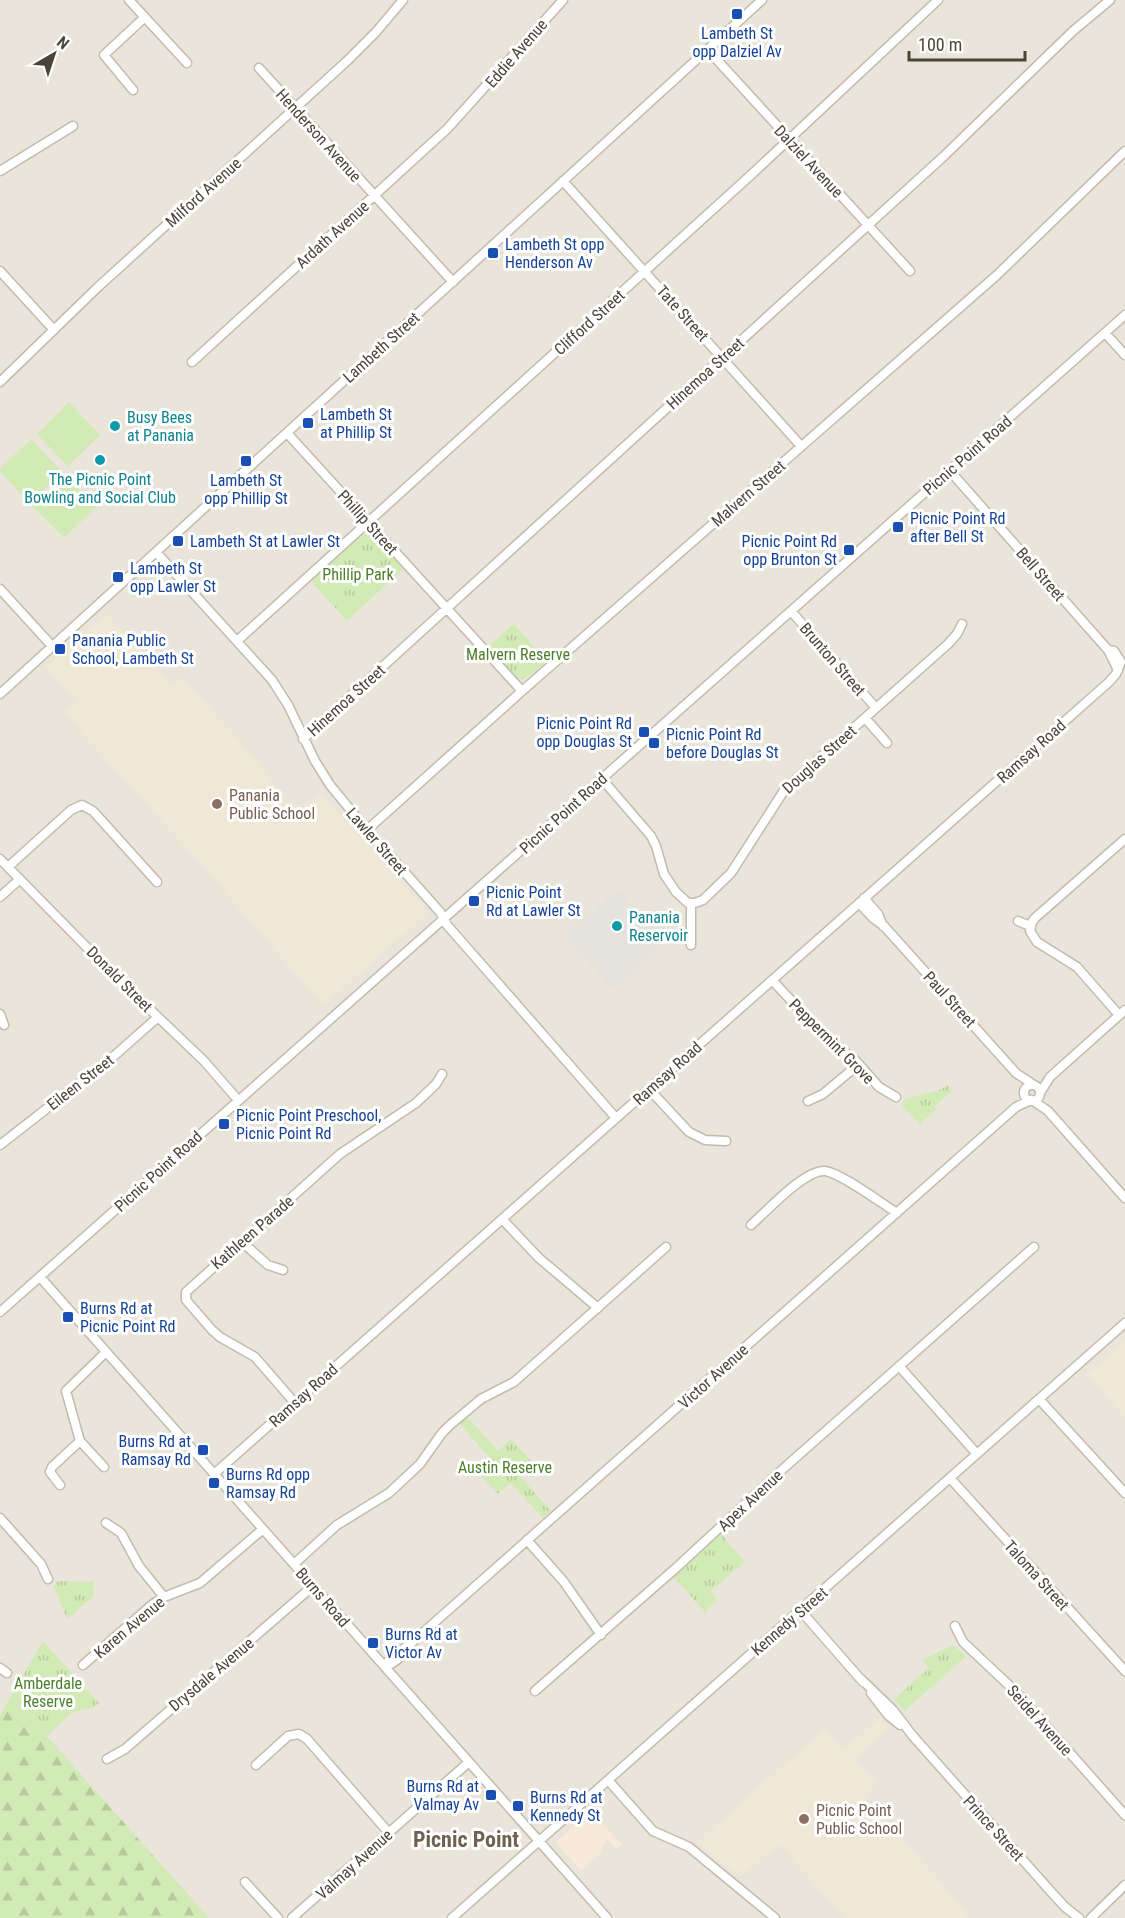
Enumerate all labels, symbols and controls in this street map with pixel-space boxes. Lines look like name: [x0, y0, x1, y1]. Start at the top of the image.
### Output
marker: Lambeth St opp Dalziel Av: [730, 7, 744, 21]
street label: Eddie Avenue: [481, 15, 551, 91]
north arrow: [24, 24, 84, 84]
place label: Lambeth St opp Dalziel Av: [692, 24, 782, 61]
scale bar: [909, 24, 1024, 62]
text: N: [53, 32, 73, 53]
text: 100 m: [918, 34, 962, 55]
street label: Henderson Avenue: [272, 85, 365, 186]
street label: Dalziel Avenue: [770, 121, 847, 201]
street label: Milford Avenue: [162, 154, 245, 231]
street label: Ardath Avenue: [292, 197, 373, 272]
place label: Lambeth St opp Henderson Av: [505, 235, 604, 272]
marker: Lambeth St opp Henderson Av: [486, 246, 500, 260]
street label: Tate Street: [653, 282, 713, 345]
street label: Clifford Street: [550, 286, 629, 359]
street label: Lambeth Street: [339, 308, 424, 387]
street label: Hinemoa Street: [663, 333, 748, 413]
place label: Lambeth St at Phillip St: [320, 405, 392, 442]
place label: Busy Bees at Panania: [127, 408, 194, 445]
street label: Picnic Point Road: [919, 412, 1016, 499]
marker: Lambeth St at Phillip St: [301, 416, 315, 430]
marker: Busy Bees at Panania: [108, 419, 122, 433]
marker: The Picnic Point Bowling and Social Club: [93, 453, 107, 467]
marker: Lambeth St opp Phillip St: [239, 454, 253, 468]
street label: Malvern Street: [708, 456, 789, 531]
place label: The Picnic Point Bowling and Social Club: [24, 470, 176, 507]
place label: Lambeth St opp Phillip St: [204, 471, 288, 508]
street label: Phillip Street: [334, 486, 402, 559]
place label: Picnic Point Rd after Bell St: [910, 509, 1005, 546]
marker: Picnic Point Rd after Bell St: [891, 520, 905, 534]
place label: Lambeth St at Lawler St: [190, 532, 340, 551]
place label: Picnic Point Rd opp Brunton St: [742, 532, 837, 569]
marker: Lambeth St at Lawler St: [171, 534, 185, 548]
marker: Picnic Point Rd opp Brunton St: [842, 543, 856, 557]
street label: Bell Street: [1012, 544, 1069, 605]
place label: Lambeth St opp Lawler St: [130, 559, 216, 596]
park label: Phillip Park: [322, 565, 394, 584]
marker: Lambeth St opp Lawler St: [111, 570, 125, 584]
street label: Brunton Street: [796, 619, 870, 700]
place label: Panania Public School, Lambeth St: [72, 631, 194, 668]
marker: Panania Public School, Lambeth St: [53, 642, 67, 656]
park label: Malvern Reserve: [466, 645, 570, 664]
street label: Hinemoa Street: [304, 660, 389, 740]
place label: Picnic Point Rd opp Douglas St: [536, 714, 632, 751]
street label: Ramsay Road: [993, 716, 1069, 787]
street label: Douglas Street: [779, 721, 860, 797]
marker: Picnic Point Rd opp Douglas St: [637, 725, 651, 739]
place label: Picnic Point Rd before Douglas St: [666, 725, 779, 762]
marker: Picnic Point Rd before Douglas St: [647, 736, 661, 750]
street label: Picnic Point Road: [516, 769, 611, 858]
place label: Panania Public School: [229, 786, 315, 823]
marker: Panania Public School: [210, 797, 224, 811]
street label: Lawler Street: [342, 804, 411, 879]
place label: Picnic Point Rd at Lawler St: [486, 883, 581, 920]
marker: Picnic Point Rd at Lawler St: [467, 894, 481, 908]
place label: Panania Reservoir: [629, 908, 688, 945]
marker: Panania Reservoir: [610, 919, 624, 933]
street label: Donald Street: [83, 942, 157, 1016]
street label: Paul Street: [919, 967, 980, 1032]
street label: Peppermint Grove: [785, 995, 878, 1088]
street label: Ramsay Road: [629, 1038, 705, 1109]
street label: Eileen Street: [43, 1050, 118, 1114]
place label: Picnic Point Preschool, Picnic Point Rd: [236, 1106, 381, 1143]
marker: Picnic Point Preschool, Picnic Point Rd: [217, 1117, 231, 1131]
street label: Picnic Point Road: [111, 1127, 206, 1216]
street label: Kathleen Parade: [207, 1191, 297, 1273]
place label: Burns Rd at Picnic Point Rd: [80, 1299, 175, 1336]
marker: Burns Rd at Picnic Point Rd: [61, 1310, 75, 1324]
street label: Victor Avenue: [675, 1340, 752, 1413]
street label: Ramsay Road: [265, 1360, 341, 1431]
place label: Burns Rd at Ramsay Rd: [118, 1432, 191, 1469]
marker: Burns Rd at Ramsay Rd: [196, 1443, 210, 1457]
park label: Austin Reserve: [458, 1458, 552, 1477]
place label: Burns Rd opp Ramsay Rd: [226, 1465, 310, 1502]
street label: Apex Avenue: [714, 1466, 787, 1535]
marker: Burns Rd opp Ramsay Rd: [207, 1476, 221, 1490]
street label: Taloma Street: [1000, 1536, 1073, 1614]
street label: Burns Road: [292, 1564, 353, 1631]
street label: Kennedy Street: [747, 1583, 832, 1660]
street label: Karen Avenue: [90, 1592, 168, 1662]
place label: Burns Rd at Victor Av: [385, 1625, 458, 1662]
street label: Drysdale Avenue: [165, 1633, 258, 1715]
marker: Burns Rd at Victor Av: [366, 1636, 380, 1650]
park label: Amberdale Reserve: [14, 1674, 82, 1711]
street label: Seidel Avenue: [1003, 1681, 1076, 1760]
place label: Burns Rd at Valmay Av: [406, 1777, 479, 1814]
marker: Burns Rd at Valmay Av: [484, 1788, 498, 1802]
place label: Burns Rd at Kennedy St: [530, 1788, 603, 1825]
street label: Prince Street: [959, 1792, 1028, 1865]
marker: Burns Rd at Kennedy St: [511, 1799, 525, 1813]
place label: Picnic Point Public School: [816, 1801, 902, 1838]
marker: Picnic Point Public School: [797, 1812, 811, 1826]
street label: Valmay Avenue: [312, 1825, 396, 1904]
district label: Picnic Point: [413, 1827, 519, 1852]

